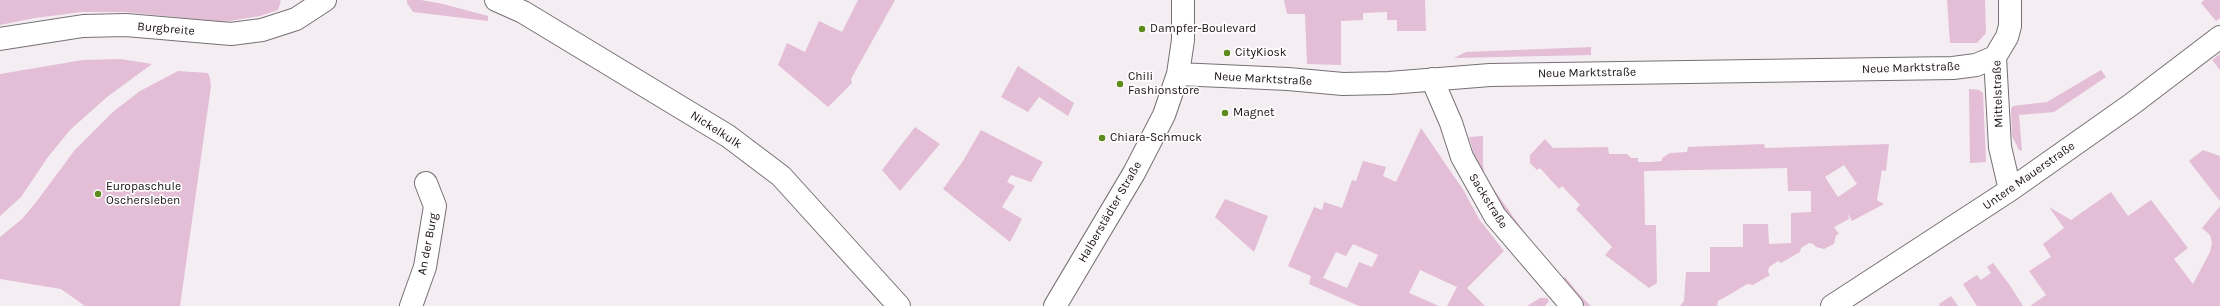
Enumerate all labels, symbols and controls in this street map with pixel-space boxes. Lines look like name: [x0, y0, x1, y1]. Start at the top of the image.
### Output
street label: Burgbreite: [137, 19, 195, 39]
place label: Dampfer-Boulevard: [1150, 22, 1256, 36]
marker: Dampfer-Boulevard: [1137, 24, 1147, 34]
place label: CityKiosk: [1235, 46, 1287, 60]
marker: CityKiosk: [1222, 48, 1232, 58]
street label: Neue Marktstraße: [1862, 59, 1960, 77]
street label: Mittelstraße: [1990, 60, 2006, 128]
street label: Neue Marktstraße: [1538, 65, 1636, 81]
street label: Neue Marktstraße: [1214, 69, 1312, 89]
place label: Chili Fashionstore: [1128, 70, 1199, 98]
marker: Chili Fashionstore: [1115, 79, 1125, 89]
place label: Magnet: [1233, 106, 1274, 120]
street label: Nickelkulk: [688, 108, 744, 152]
marker: Magnet: [1220, 108, 1230, 118]
place label: Chiara-Schmuck: [1110, 131, 1202, 145]
marker: Chiara-Schmuck: [1097, 133, 1107, 143]
street label: Untere Mauerstraße: [1980, 139, 2078, 213]
street label: Halberstädter Straße: [1075, 159, 1145, 265]
street label: Sackstraße: [1465, 171, 1511, 231]
place label: Europaschule Oschersleben: [106, 180, 181, 208]
marker: Europaschule Oschersleben: [93, 189, 103, 199]
street label: An der Burg: [415, 212, 441, 276]

